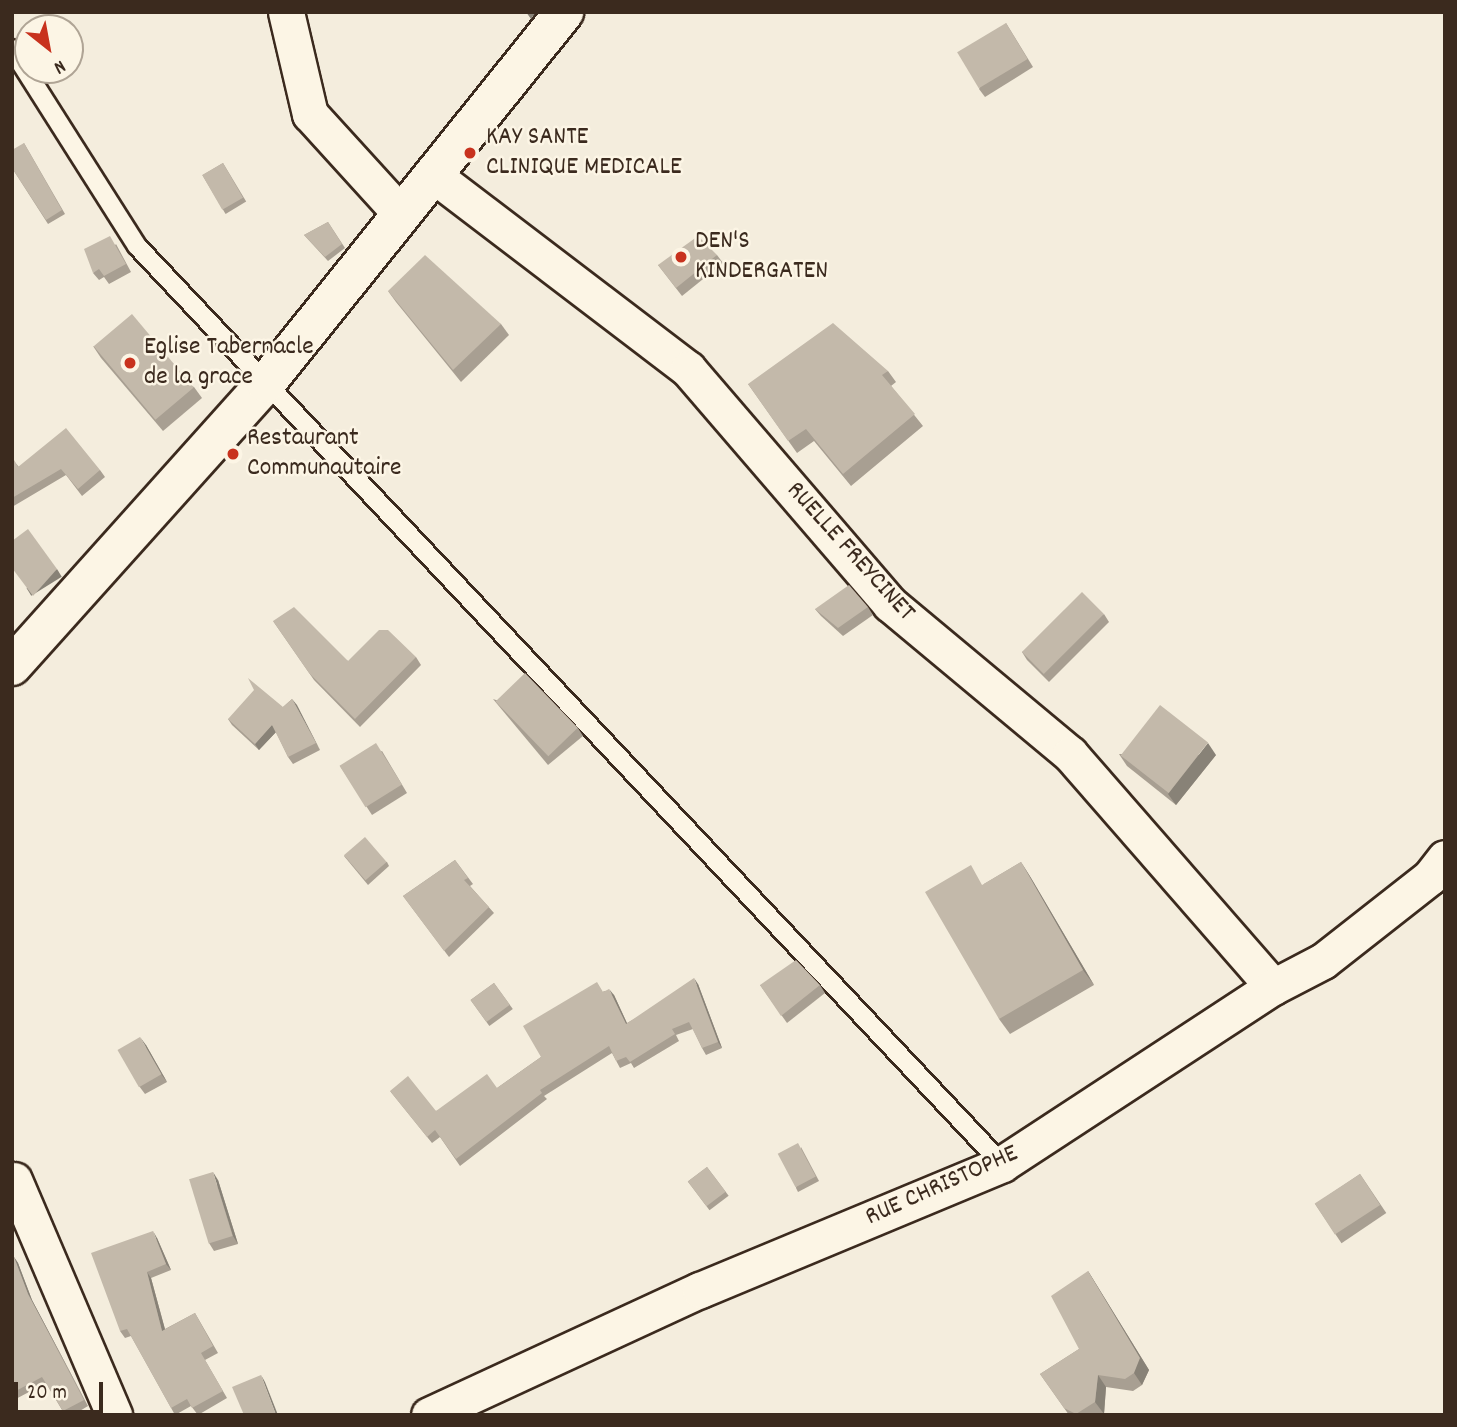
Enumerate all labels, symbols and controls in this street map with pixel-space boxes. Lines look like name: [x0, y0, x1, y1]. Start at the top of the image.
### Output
north arrow: [14, 14, 84, 84]
text: N: [48, 52, 70, 80]
place label: KAY SANTE CLINIQUE MEDICALE: [486, 122, 682, 184]
marker: KAY SANTE CLINIQUE MEDICALE: [460, 143, 480, 163]
place label: DEN'S KINDERGATEN: [695, 226, 828, 288]
marker: DEN'S KINDERGATEN: [673, 249, 689, 265]
place label: Eglise Tabernacle de la grace: [144, 332, 314, 394]
marker: Eglise Tabernacle de la grace: [122, 355, 138, 371]
place label: Restaurant Communautaire: [247, 423, 401, 485]
marker: Restaurant Communautaire: [225, 446, 241, 462]
street label: RUELLE FREYCINET: [779, 476, 921, 628]
street label: RUE CHRISTOPHE: [861, 1138, 1023, 1234]
scale bar: [18, 1368, 107, 1412]
text: 20 m: [27, 1379, 67, 1409]

